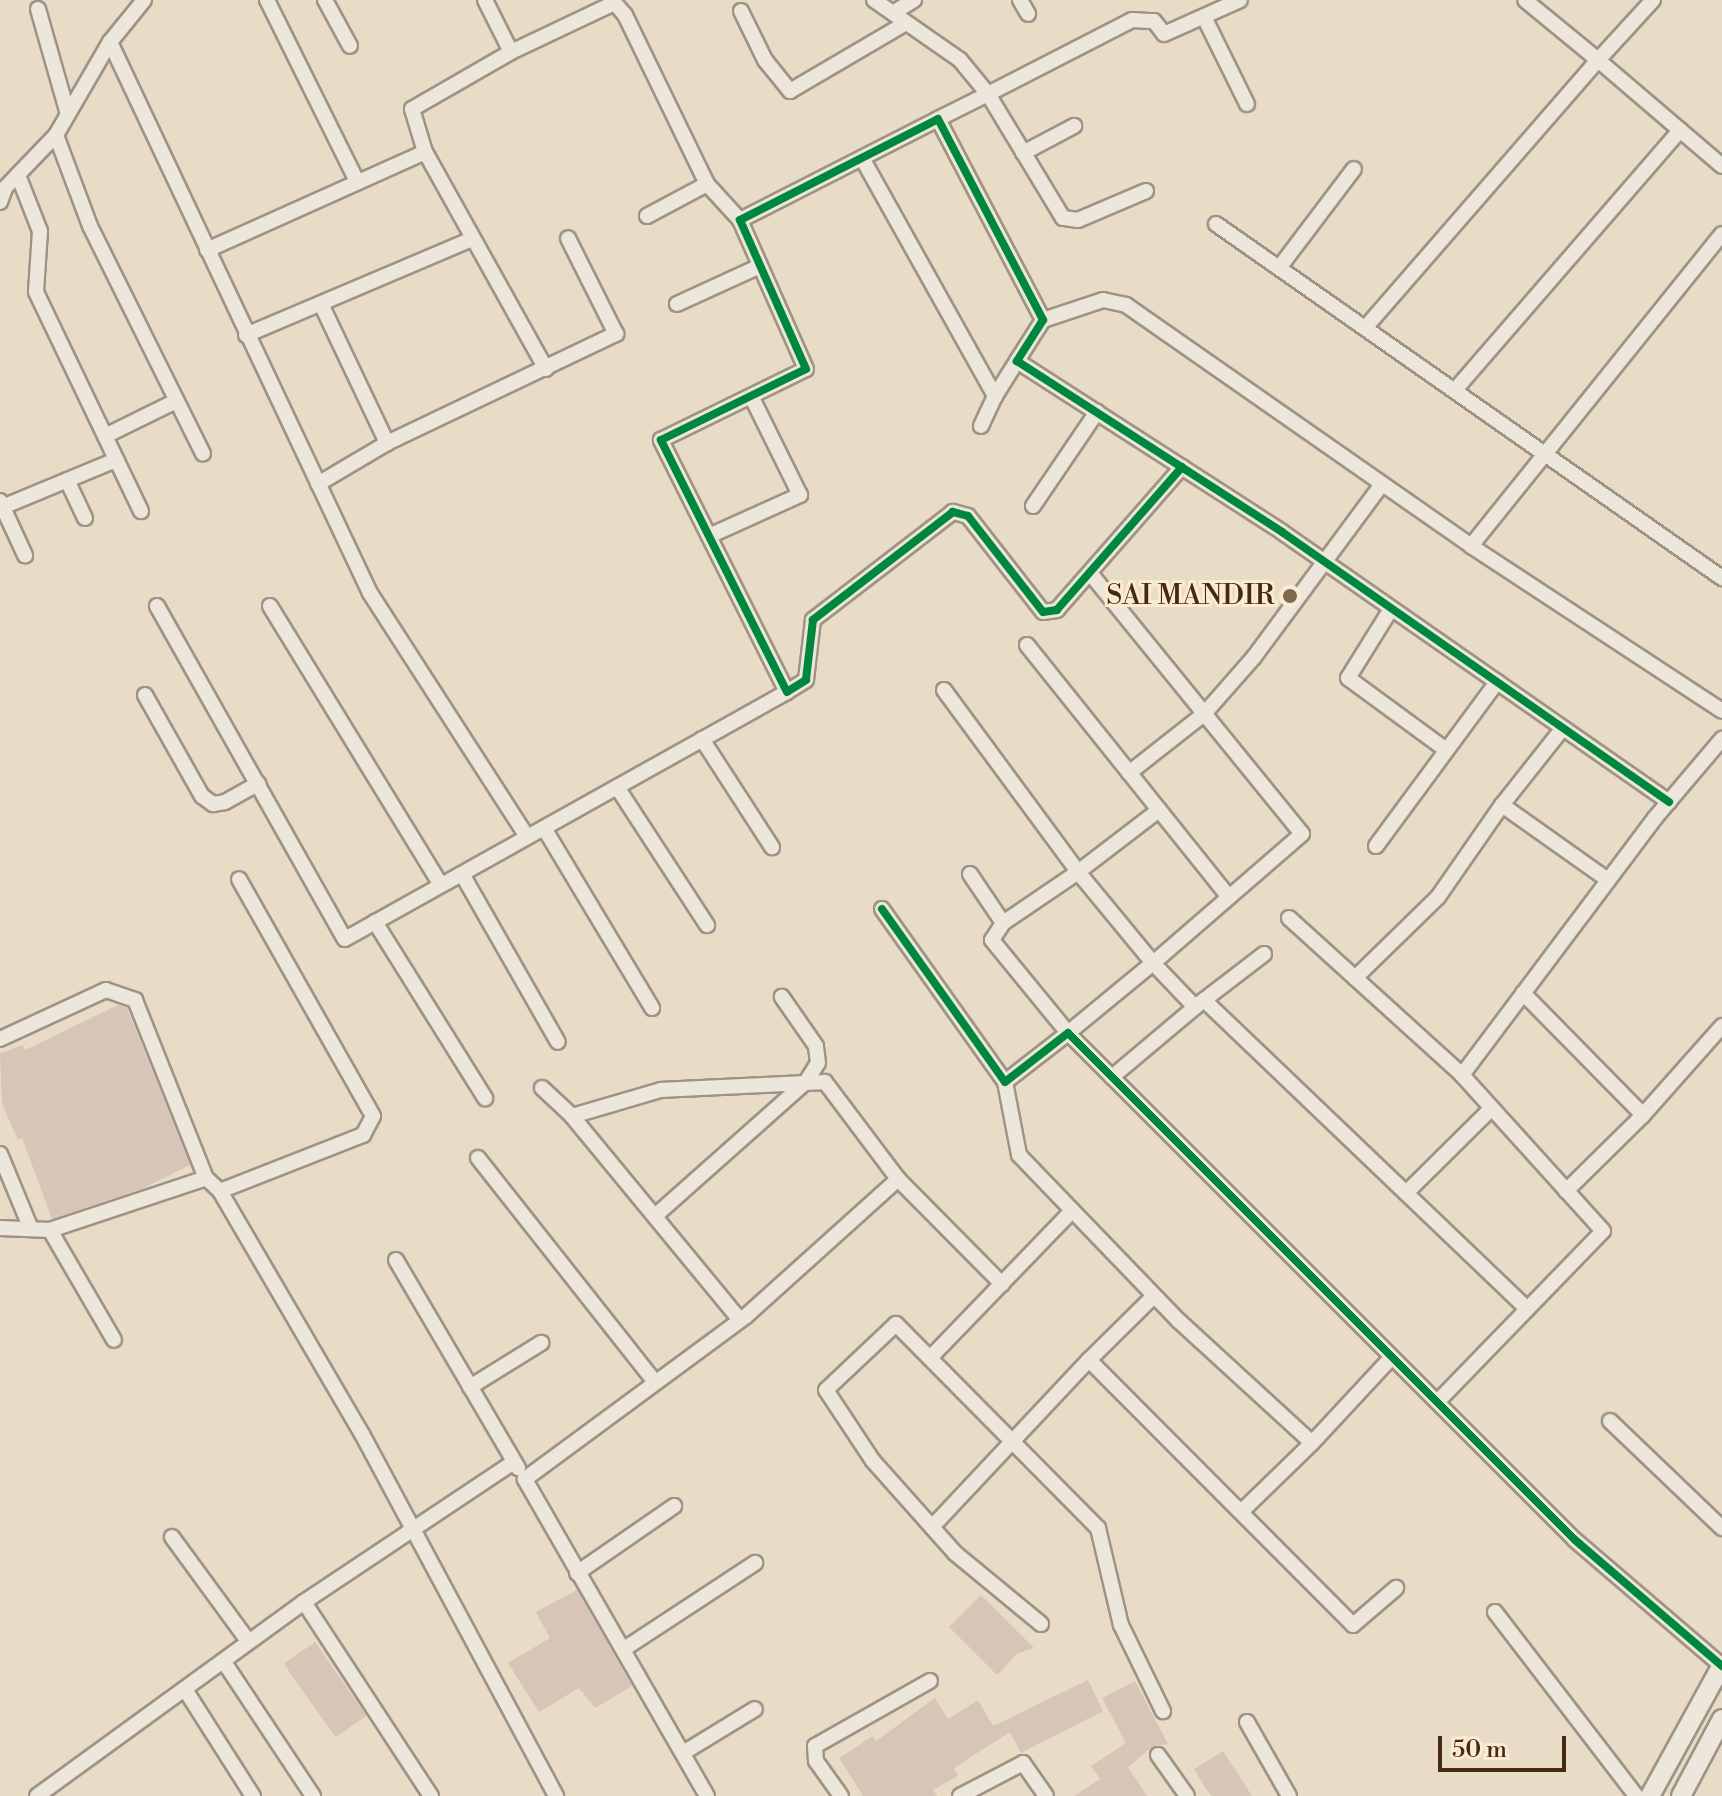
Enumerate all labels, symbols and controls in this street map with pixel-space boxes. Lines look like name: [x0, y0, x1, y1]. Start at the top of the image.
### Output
place label: SAI MANDIR: [1106, 579, 1274, 613]
marker: SAI MANDIR: [1281, 587, 1299, 605]
scale bar: [1442, 1720, 1570, 1770]
text: 50 m: [1452, 1735, 1507, 1765]

